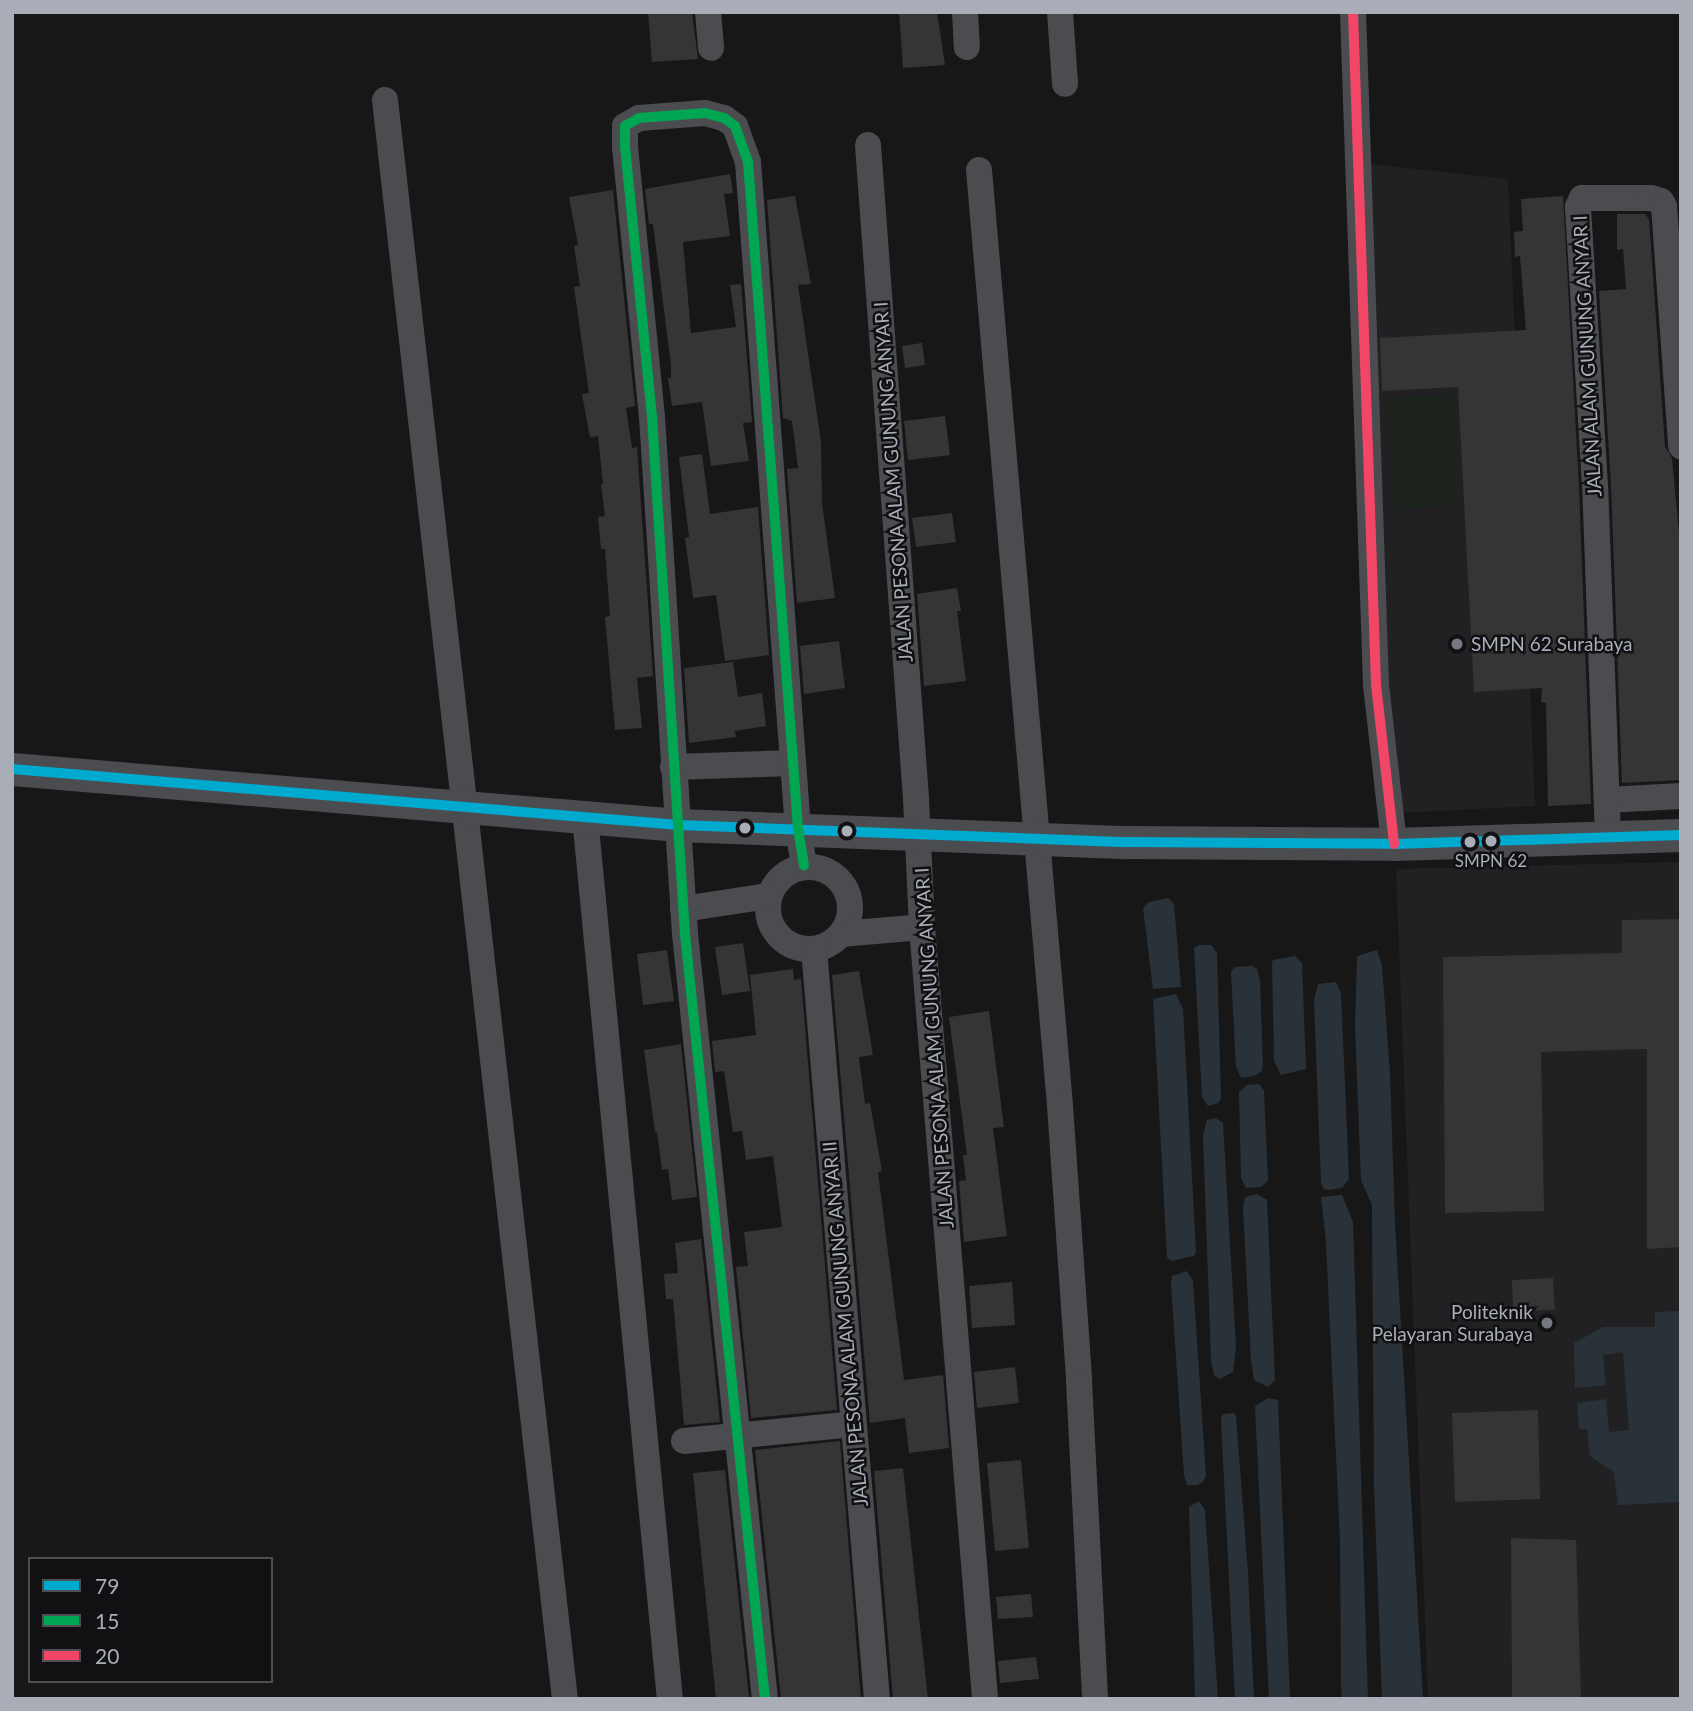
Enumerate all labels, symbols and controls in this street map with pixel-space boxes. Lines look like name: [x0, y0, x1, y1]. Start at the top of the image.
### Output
street label: JALAN ALAM GUNUNG ANYAR I: [1568, 214, 1606, 498]
street label: JALAN PESONA ALAM GUNUNG ANYAR I: [869, 300, 917, 664]
place label: SMPN 62 Surabaya: [1471, 633, 1632, 655]
marker: SMPN 62 Surabaya: [1449, 636, 1465, 652]
unlabelled marker: [738, 821, 752, 835]
unlabelled marker: [840, 824, 854, 838]
marker: SMPN 62: [1484, 834, 1498, 848]
unlabelled marker: [1463, 835, 1477, 849]
place label: SMPN 62: [1455, 851, 1527, 871]
street label: JALAN PESONA ALAM GUNUNG ANYAR I: [910, 866, 958, 1230]
street label: JALAN PESONA ALAM GUNUNG ANYAR II: [818, 1139, 872, 1509]
place label: Politeknik Pelayaran Surabaya: [1372, 1301, 1533, 1345]
marker: Politeknik Pelayaran Surabaya: [1539, 1315, 1555, 1331]
legend: [28, 1557, 273, 1683]
text: 79: [95, 1573, 119, 1598]
text: 15: [95, 1608, 119, 1633]
text: 20: [95, 1643, 119, 1668]

